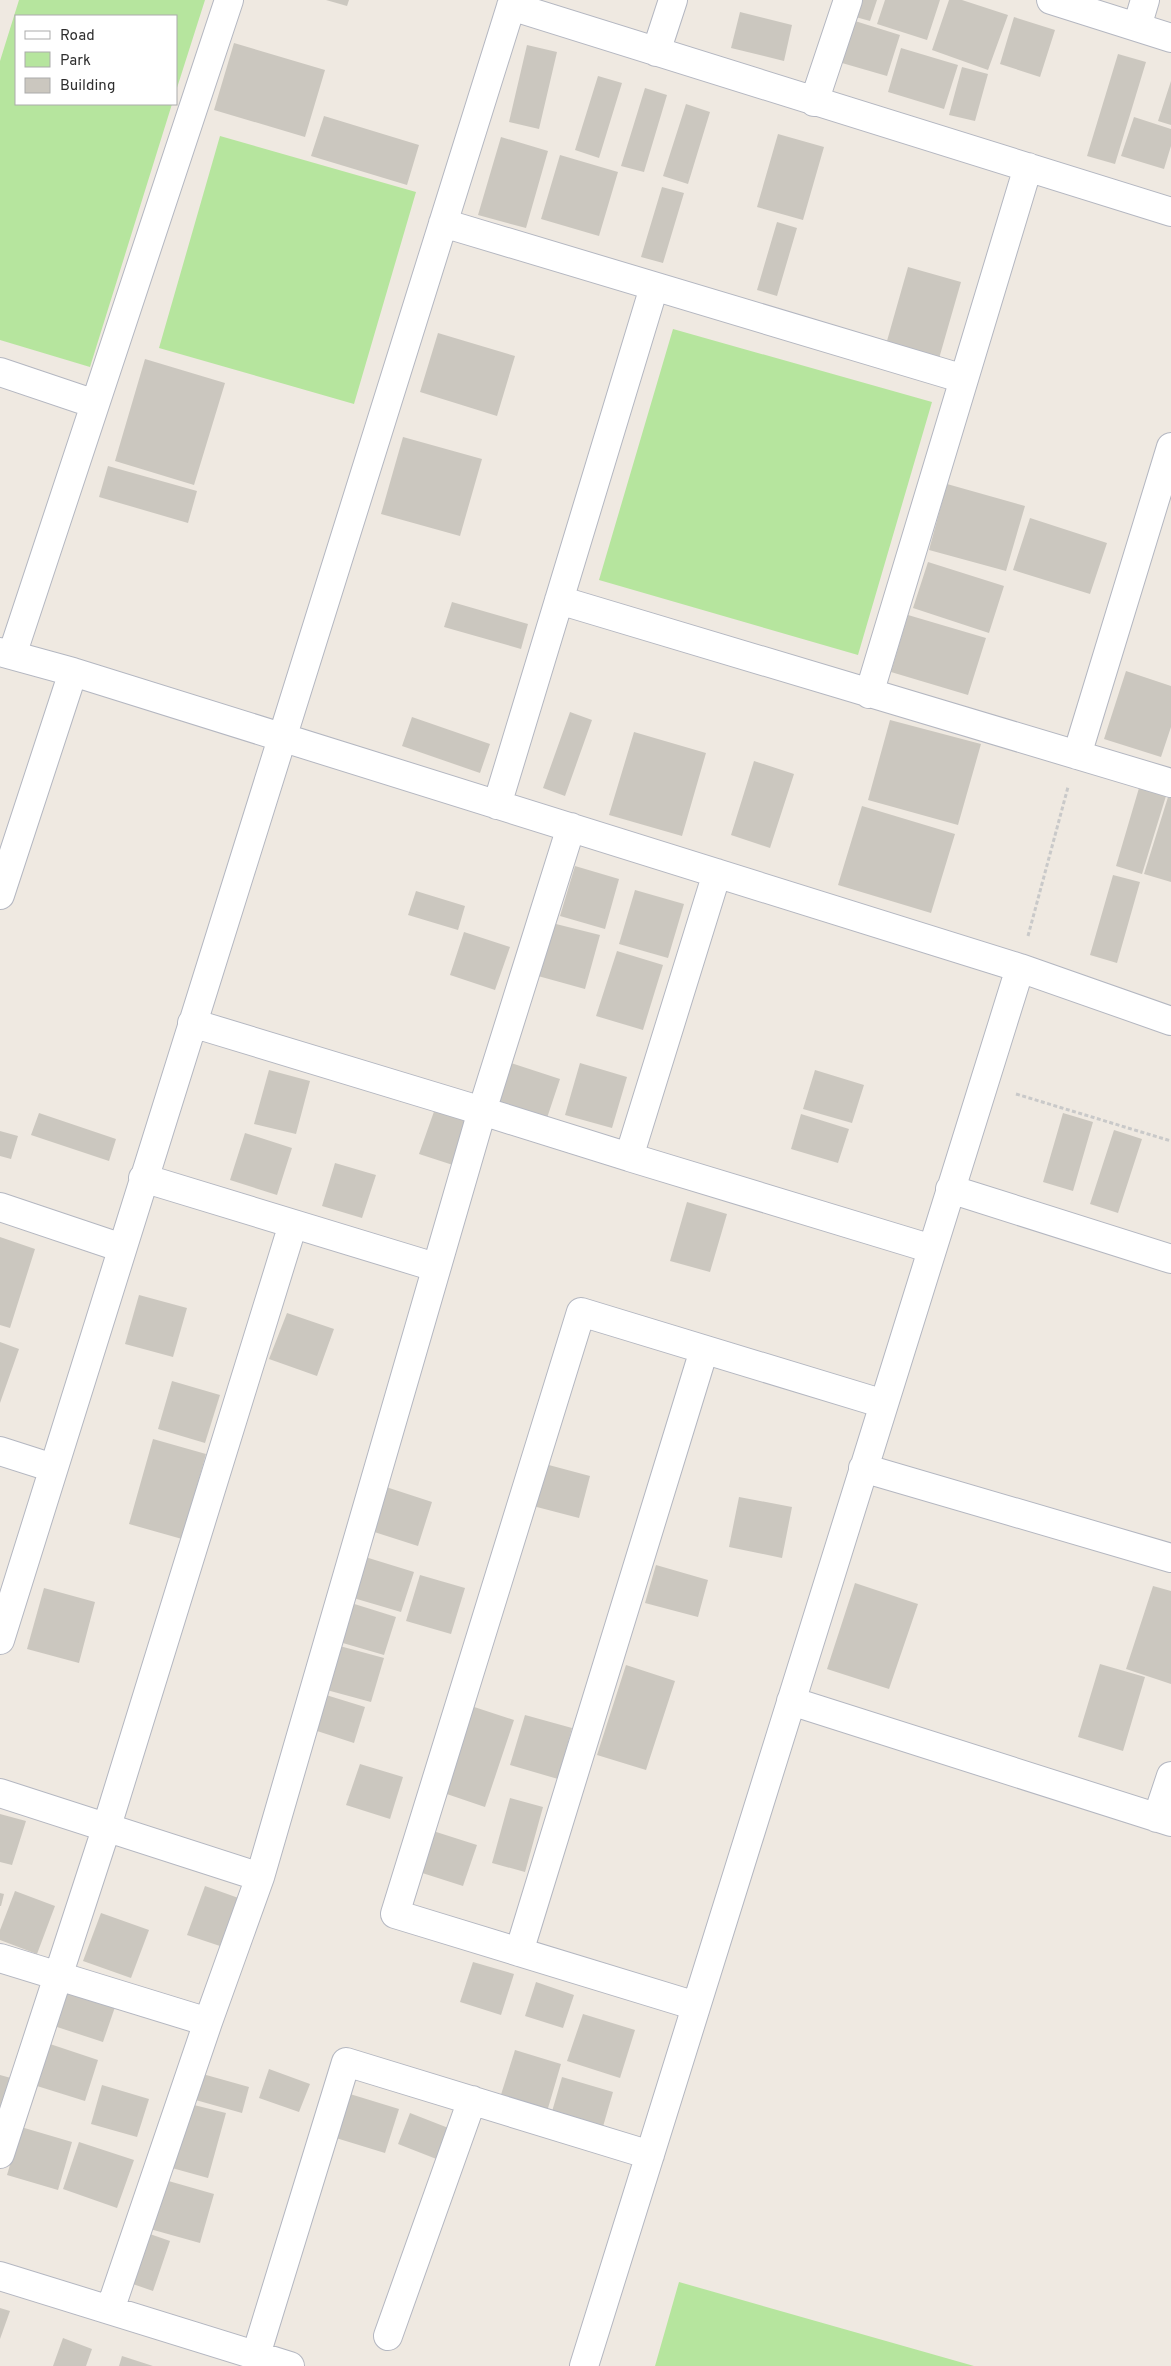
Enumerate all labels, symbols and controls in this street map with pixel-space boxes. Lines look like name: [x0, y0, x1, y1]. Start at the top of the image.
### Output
legend: [15, 15, 178, 105]
text: Road: [60, 27, 95, 46]
text: Park: [60, 52, 91, 71]
text: Building: [60, 77, 115, 96]

